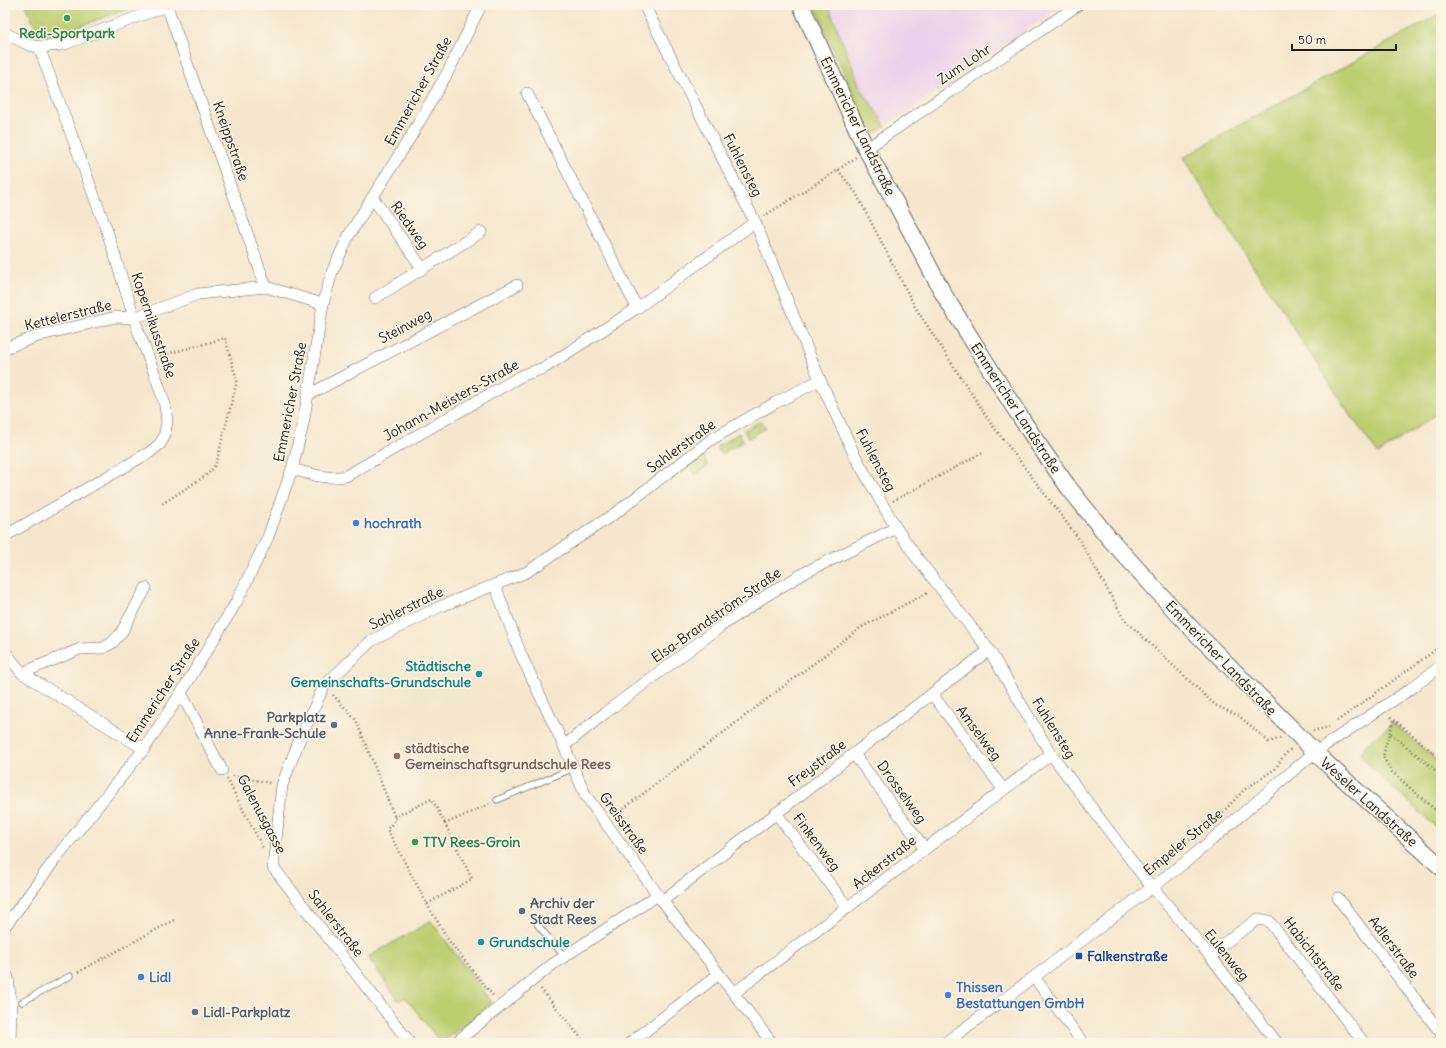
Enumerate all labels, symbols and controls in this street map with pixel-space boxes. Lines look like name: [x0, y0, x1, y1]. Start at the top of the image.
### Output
marker: Redi-Sportpark: [62, 13, 72, 23]
place label: Redi-Sportpark: [19, 24, 115, 42]
scale bar: [1292, 26, 1396, 52]
text: 50 m: [1298, 32, 1327, 47]
street label: Emmericher Straße: [381, 33, 455, 149]
street label: Zum Lohr: [934, 39, 994, 88]
street label: Emmericher Landstraße: [816, 54, 900, 198]
street label: Kneippstraße: [209, 99, 253, 183]
street label: Fuhlensteg: [719, 130, 767, 200]
street label: Riedweg: [387, 198, 433, 252]
street label: Kopernikusstraße: [128, 270, 180, 380]
street label: Kettelerstraße: [23, 296, 113, 334]
street label: Steinweg: [376, 305, 434, 347]
street label: Emmericher Landstraße: [967, 339, 1065, 477]
street label: Emmericher Straße: [270, 340, 310, 464]
street label: Johann-Meisters-Straße: [380, 355, 522, 445]
street label: Sahlerstraße: [643, 415, 719, 477]
street label: Fuhlensteg: [852, 425, 900, 495]
place label: hochrath: [364, 514, 422, 532]
marker: hochrath: [351, 518, 361, 528]
street label: Elsa-Brandström-Straße: [648, 564, 784, 666]
street label: Sahlerstraße: [366, 582, 446, 634]
street label: Emmericher Landstraße: [1162, 597, 1280, 719]
street label: Emmericher Straße: [122, 634, 204, 746]
place label: Städtische Gemeinschafts-Grundschule: [290, 657, 471, 691]
marker: Städtische Gemeinschafts-Grundschule: [474, 669, 484, 679]
street label: Fuhlensteg: [1028, 694, 1080, 762]
street label: Amselweg: [952, 702, 1006, 764]
place label: Parkplatz Anne-Frank-Schule: [204, 708, 326, 742]
marker: Parkplatz Anne-Frank-Schule: [329, 720, 339, 730]
street label: Freystraße: [784, 735, 850, 791]
place label: städtische Gemeinschaftsgrundschule Rees: [405, 739, 611, 773]
marker: städtische Gemeinschaftsgrundschule Rees: [392, 751, 402, 761]
street label: Weseler Landstraße: [1317, 753, 1421, 851]
street label: Drosselweg: [873, 757, 931, 827]
street label: Galenusgasse: [234, 771, 290, 857]
street label: Greisstraße: [595, 788, 653, 858]
street label: Empeler Straße: [1140, 805, 1226, 879]
street label: Finkenweg: [789, 809, 845, 875]
street label: Ackerstraße: [848, 831, 920, 893]
place label: TTV Rees-Groin: [423, 833, 520, 851]
marker: TTV Rees-Groin: [410, 837, 420, 847]
street label: Sahlerstraße: [304, 886, 368, 960]
place label: Archiv der Stadt Rees: [530, 894, 597, 928]
marker: Archiv der Stadt Rees: [517, 906, 527, 916]
street label: Adlerstraße: [1365, 912, 1423, 982]
street label: Habichtstraße: [1280, 914, 1348, 994]
street label: Eulenweg: [1201, 926, 1253, 984]
place label: Grundschule: [489, 933, 570, 951]
marker: Grundschule: [476, 937, 486, 947]
place label: Falkenstraße: [1087, 947, 1168, 965]
marker: Falkenstraße: [1074, 951, 1084, 961]
place label: Lidl: [149, 968, 171, 986]
marker: Lidl: [136, 972, 146, 982]
place label: Thissen Bestattungen GmbH: [956, 978, 1084, 1012]
marker: Thissen Bestattungen GmbH: [943, 990, 953, 1000]
place label: Lidl-Parkplatz: [203, 1003, 291, 1021]
marker: Lidl-Parkplatz: [190, 1007, 200, 1017]

